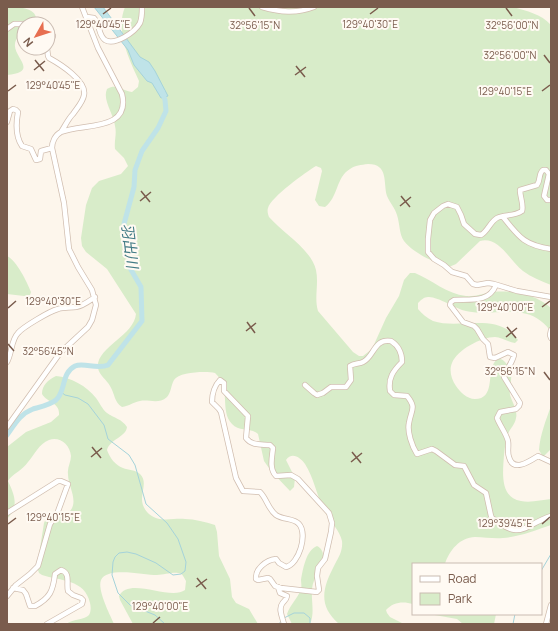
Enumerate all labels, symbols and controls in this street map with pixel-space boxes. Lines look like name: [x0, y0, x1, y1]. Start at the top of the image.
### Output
north arrow: [16, 16, 56, 56]
text: 129°40'45"E: [76, 17, 131, 31]
text: 129°40'30"E: [342, 17, 398, 31]
text: 32°56'15"N: [230, 18, 280, 32]
text: 32°56'00"N: [486, 18, 539, 32]
text: N: [19, 35, 36, 50]
text: 32°56'00"N: [484, 48, 537, 62]
text: 129°40'45"E: [26, 78, 81, 92]
text: 129°40'15"E: [478, 84, 532, 98]
water label: 羽出川: [117, 222, 143, 272]
text: 129°40'30"E: [25, 294, 81, 308]
text: 129°40'00"E: [477, 300, 533, 314]
text: 32°56'45"N: [22, 344, 74, 358]
text: 32°56'15"N: [485, 364, 535, 378]
text: 129°40'15"E: [26, 510, 80, 524]
text: 129°39'45"E: [478, 516, 532, 530]
legend: [412, 563, 542, 615]
text: Road: [448, 570, 476, 587]
text: Park: [448, 590, 473, 607]
text: 129°40'00"E: [132, 599, 188, 613]

